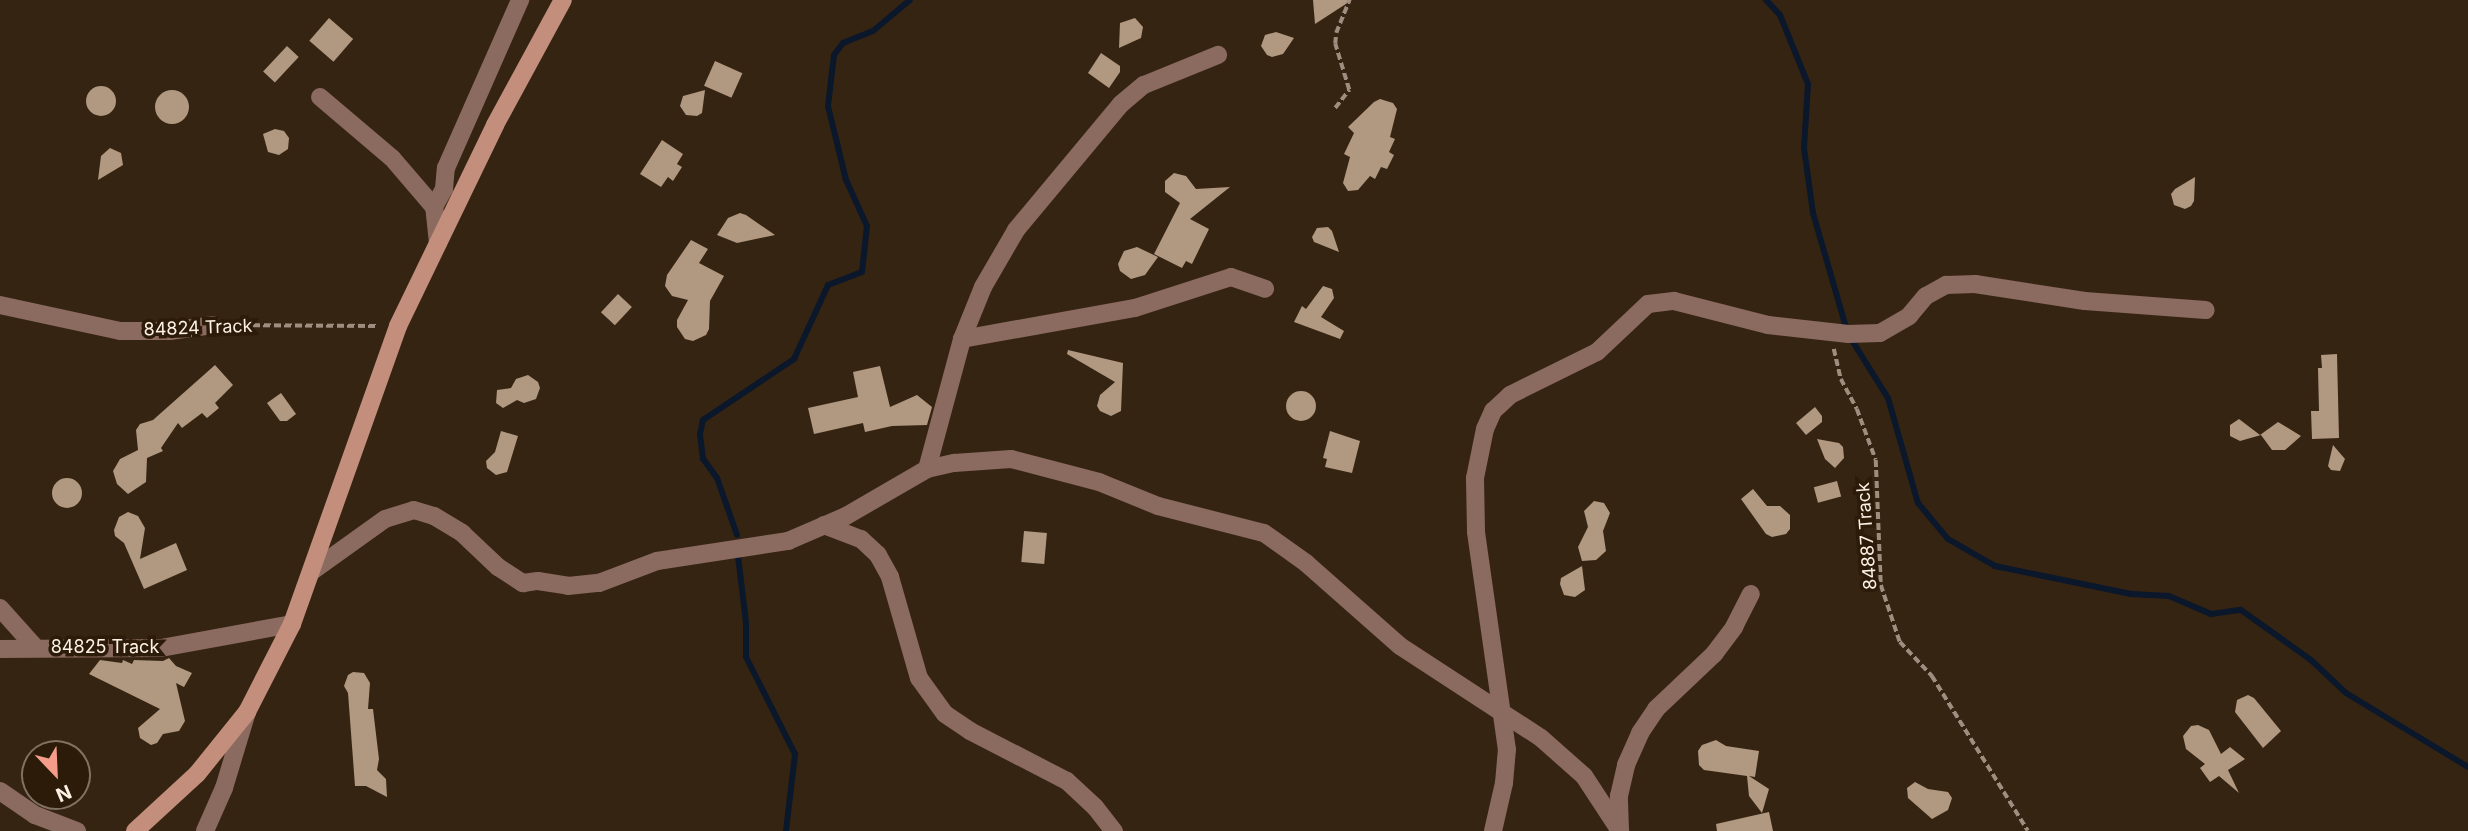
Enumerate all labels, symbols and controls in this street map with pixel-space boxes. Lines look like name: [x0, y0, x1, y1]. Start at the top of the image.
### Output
street label: 84824 Track: [143, 315, 253, 341]
street label: 84887 Track: [1852, 481, 1882, 591]
street label: 84825 Track: [51, 636, 159, 658]
north arrow: [21, 740, 91, 810]
text: N: [52, 780, 75, 806]

